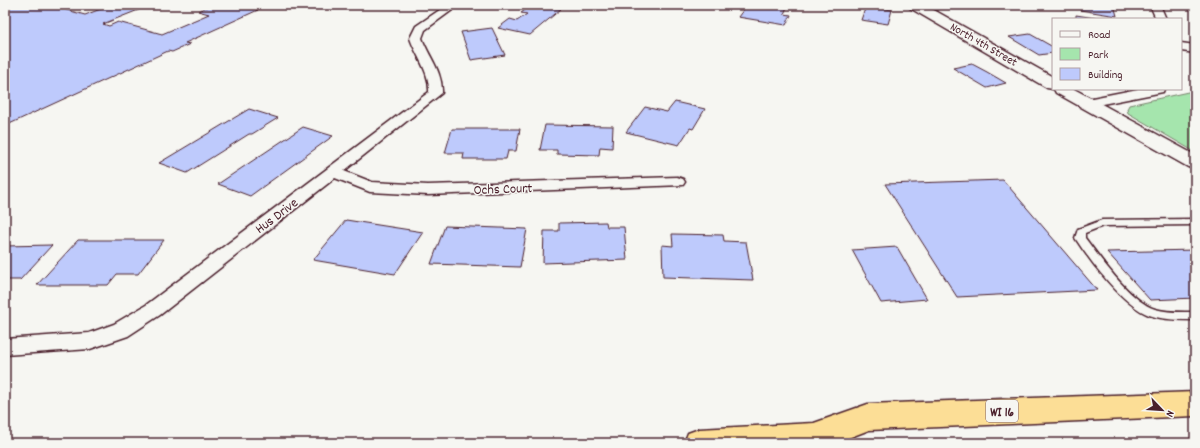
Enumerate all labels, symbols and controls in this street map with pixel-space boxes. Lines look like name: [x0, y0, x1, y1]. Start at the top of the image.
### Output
legend: [1052, 18, 1182, 90]
street label: North 4th Street: [946, 19, 1021, 72]
text: Road: [1088, 27, 1110, 44]
text: Park: [1088, 47, 1109, 64]
text: Building: [1088, 67, 1123, 84]
street label: Ochs Court: [473, 179, 533, 201]
street label: Hus Drive: [252, 194, 303, 239]
north arrow: [1142, 390, 1182, 430]
road number: WI 16: [986, 400, 1018, 422]
text: N: [1161, 408, 1178, 420]

